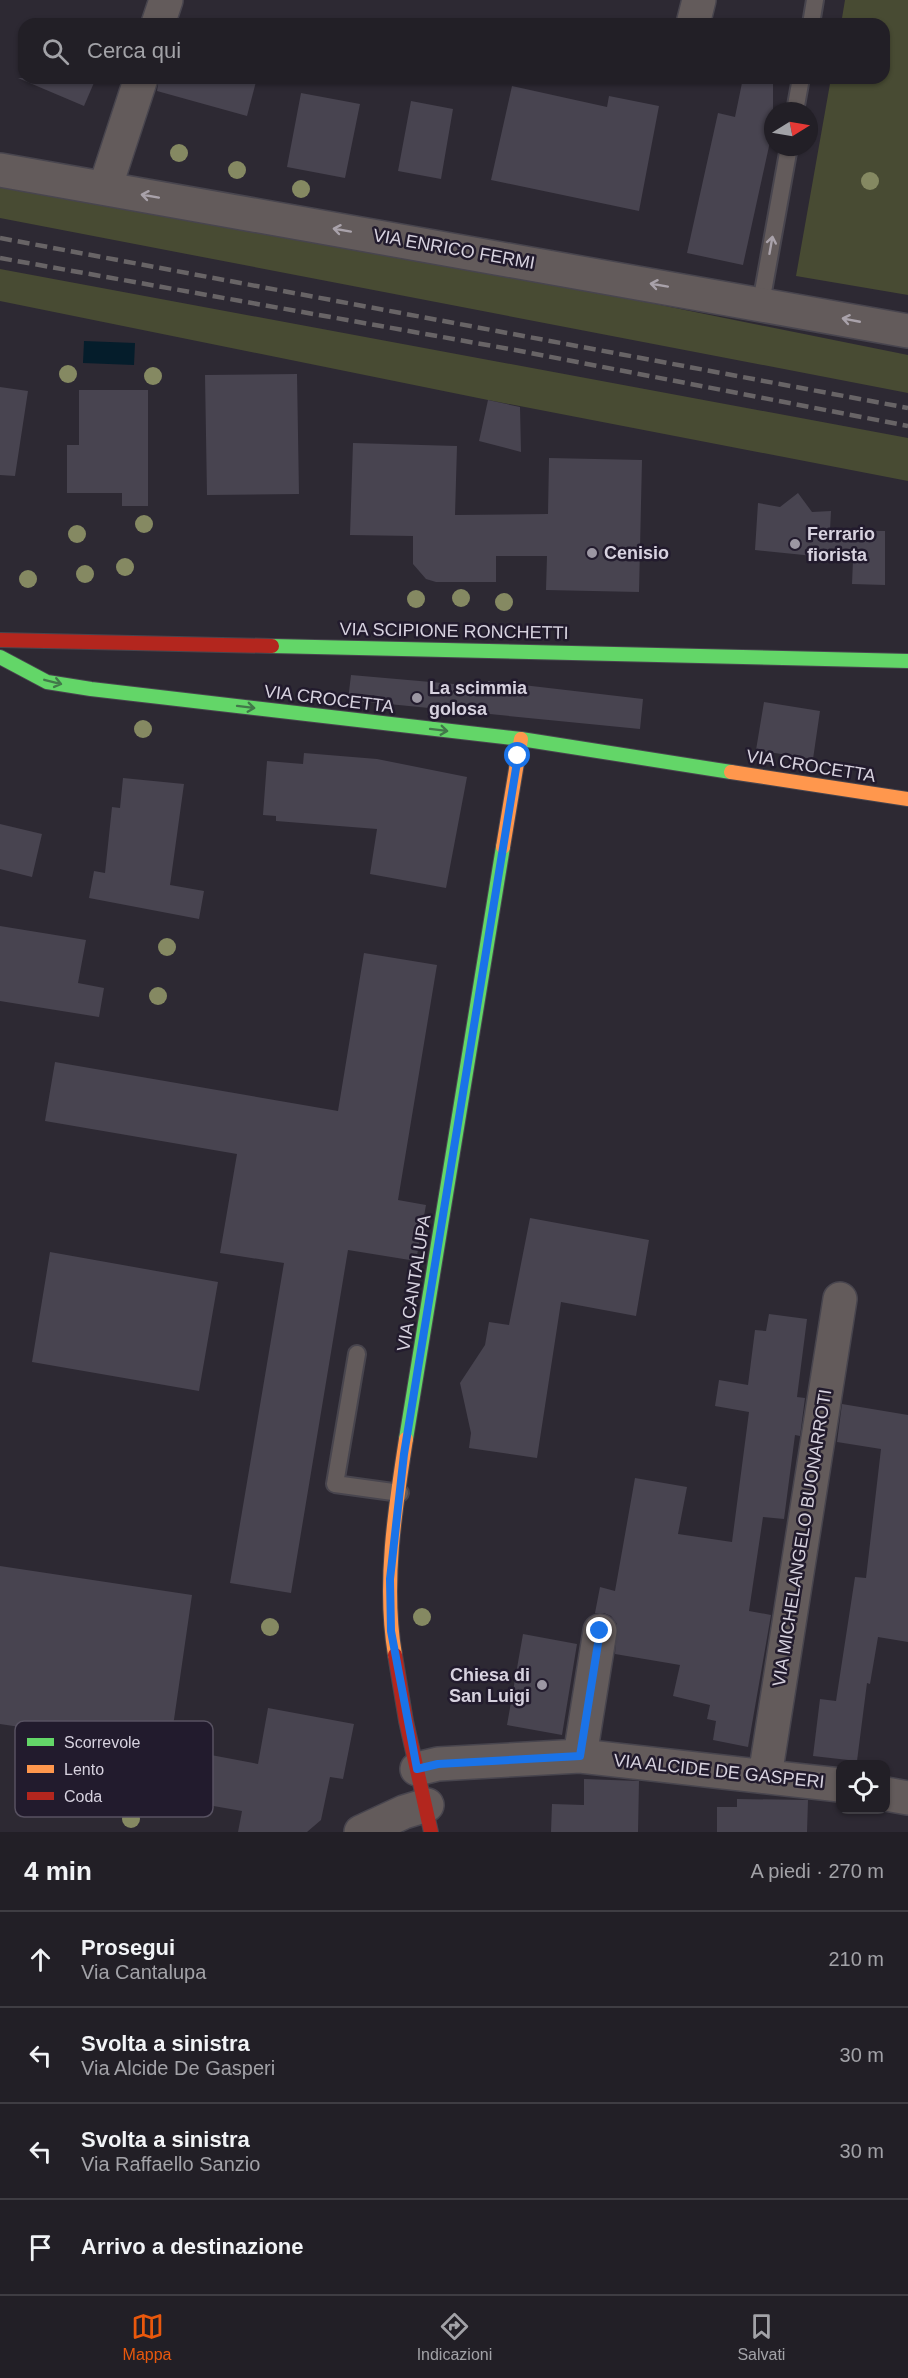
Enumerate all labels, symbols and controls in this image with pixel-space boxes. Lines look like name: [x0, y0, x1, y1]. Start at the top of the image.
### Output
search box: [18, 18, 890, 84]
icon: search: [39, 35, 72, 68]
text: Cerca qui: [87, 38, 181, 63]
north arrow: [764, 102, 818, 156]
one-way arrow: [141, 190, 161, 201]
one-way arrow: [333, 224, 353, 235]
street label: VIA ENRICO FERMI: [371, 225, 537, 273]
one-way arrow: [766, 236, 777, 256]
one-way arrow: [649, 279, 669, 290]
one-way arrow: [841, 314, 861, 325]
place label: Ferrario fiorista: [807, 524, 875, 565]
marker: Ferrario fiorista: [788, 537, 802, 551]
place label: Cenisio: [604, 543, 669, 563]
marker: Cenisio: [585, 546, 599, 560]
street label: VIA SCIPIONE RONCHETTI: [339, 619, 569, 643]
one-way arrow: [43, 677, 62, 688]
place label: La scimmia golosa: [429, 678, 528, 719]
street label: VIA CROCETTA: [263, 681, 395, 717]
marker: La scimmia golosa: [410, 691, 424, 705]
one-way arrow: [235, 702, 255, 713]
one-way arrow: [429, 724, 449, 735]
route start: [504, 742, 530, 768]
street label: VIA CROCETTA: [745, 746, 877, 786]
street label: VIA CANTALUPA: [393, 1213, 435, 1353]
street label: VIA MICHELANGELO BUONARROTI: [769, 1388, 835, 1688]
route end: [586, 1617, 612, 1643]
place label: Chiesa di San Luigi: [449, 1665, 530, 1706]
marker: Chiesa di San Luigi: [535, 1678, 549, 1692]
legend: [15, 1721, 213, 1817]
text: Scorrevole: [64, 1734, 141, 1751]
street label: VIA ALCIDE DE GASPERI: [612, 1750, 826, 1792]
map controls: [836, 1760, 890, 1814]
button: locate: [836, 1760, 890, 1814]
text: Lento: [64, 1761, 104, 1778]
text: Coda: [64, 1788, 102, 1805]
text: 4 min: [24, 1856, 92, 1886]
text: A piedi · 270 m: [751, 1860, 884, 1882]
text: Prosegui: [81, 1935, 175, 1960]
icon: ahead: [24, 1943, 57, 1976]
text: 210 m: [828, 1948, 884, 1970]
text: Via Cantalupa: [81, 1961, 206, 1983]
text: Svolta a sinistra: [81, 2031, 250, 2056]
icon: left: [24, 2039, 57, 2072]
text: 30 m: [840, 2044, 884, 2066]
text: Via Alcide De Gasperi: [81, 2057, 275, 2079]
text: Svolta a sinistra: [81, 2127, 250, 2152]
icon: left: [24, 2135, 57, 2168]
text: 30 m: [840, 2140, 884, 2162]
text: Via Raffaello Sanzio: [81, 2153, 260, 2175]
icon: arrive: [24, 2231, 57, 2264]
text: Arrivo a destinazione: [81, 2234, 304, 2259]
tab: Mappa: [123, 2310, 171, 2364]
tab: Indicazioni: [417, 2310, 492, 2364]
tab: Salvati: [737, 2310, 785, 2364]

